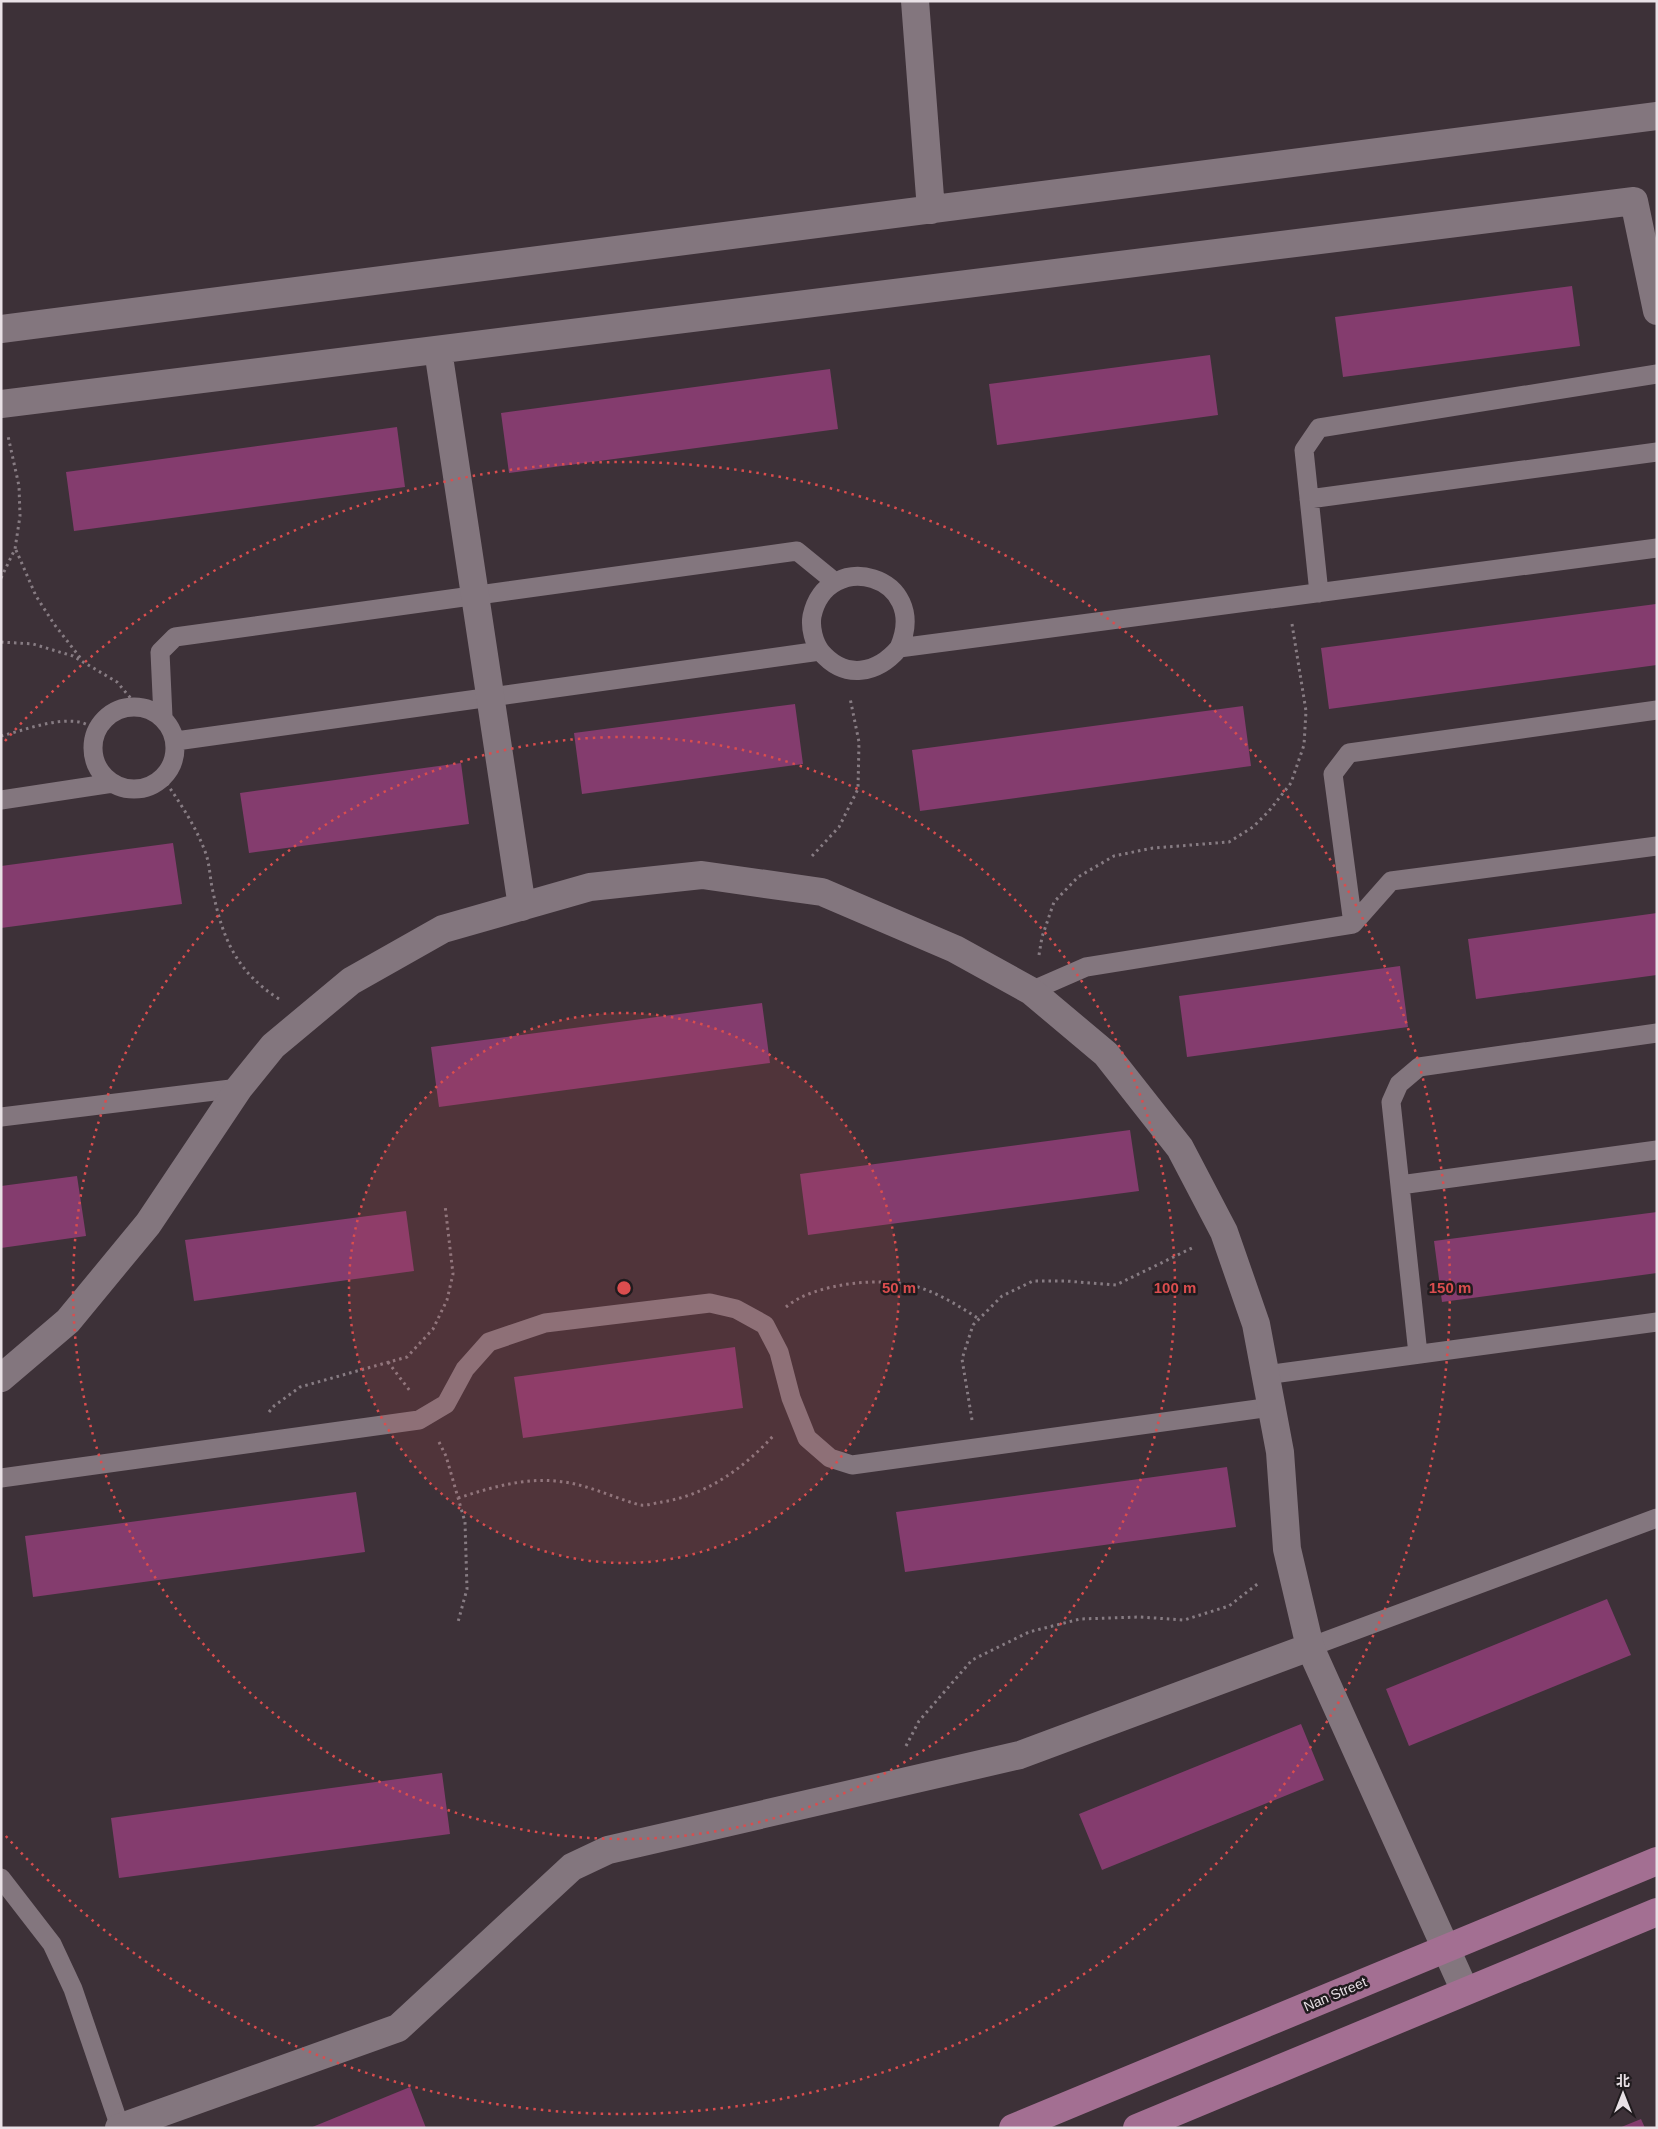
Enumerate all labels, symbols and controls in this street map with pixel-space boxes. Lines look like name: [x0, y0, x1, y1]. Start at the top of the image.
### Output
centre of rings: [615, 1279, 633, 1297]
text: 50 m: [882, 1279, 916, 1296]
text: 100 m: [1154, 1279, 1196, 1296]
text: 150 m: [1429, 1279, 1471, 1296]
street label: Nan Street: [1301, 1974, 1369, 2014]
north arrow: [1598, 2069, 1648, 2119]
text: 北: [1616, 2073, 1630, 2089]

